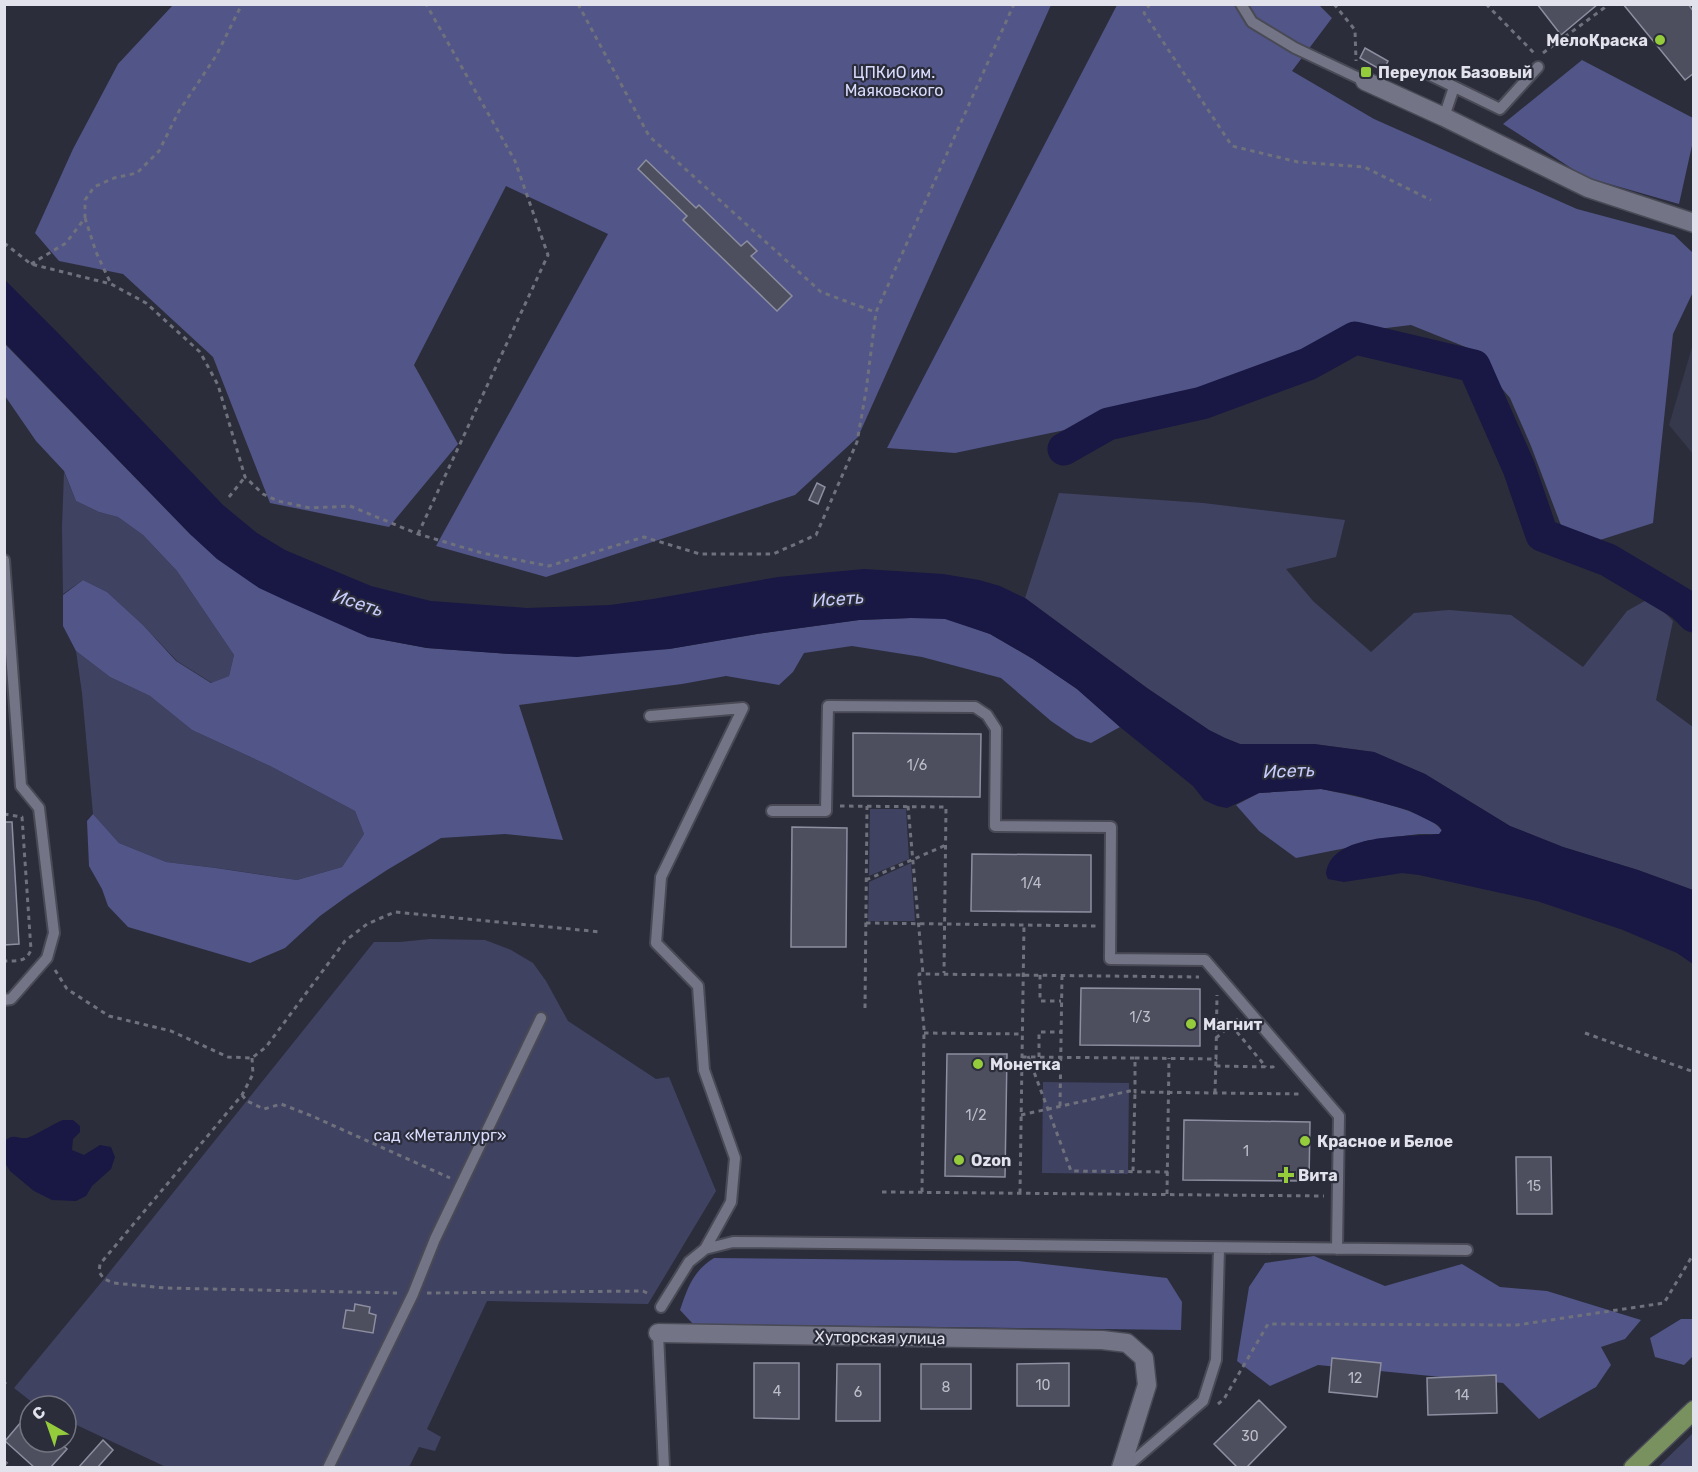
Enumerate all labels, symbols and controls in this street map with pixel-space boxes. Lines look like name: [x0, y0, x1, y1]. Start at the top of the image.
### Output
place label: МелоКраска: [1546, 31, 1648, 50]
marker: МелоКраска: [1653, 33, 1667, 47]
park label: ЦПКиО им. Маяковского: [845, 63, 943, 100]
place label: Переулок Базовый: [1378, 63, 1532, 82]
marker: Переулок Базовый: [1359, 65, 1373, 79]
water label: Исеть: [330, 585, 386, 621]
water label: Исеть: [812, 586, 864, 612]
house number: 1/6: [907, 757, 927, 774]
water label: Исеть: [1263, 759, 1315, 783]
house number: 1/4: [1021, 875, 1042, 892]
house number: 1/3: [1129, 1009, 1151, 1026]
place label: Магнит: [1203, 1015, 1262, 1034]
marker: Магнит: [1184, 1017, 1198, 1031]
place label: Монетка: [990, 1055, 1061, 1074]
marker: Монетка: [971, 1057, 985, 1071]
house number: 1/2: [966, 1107, 986, 1124]
park label: сад «Металлург»: [373, 1126, 507, 1145]
place label: Красное и Белое: [1317, 1132, 1453, 1151]
marker: Красное и Белое: [1298, 1134, 1312, 1148]
house number: 1: [1243, 1143, 1249, 1160]
place label: Ozon: [971, 1151, 1011, 1170]
marker: Ozon: [952, 1153, 966, 1167]
place label: Вита: [1298, 1166, 1338, 1185]
marker: Вита: [1279, 1168, 1293, 1182]
house number: 15: [1527, 1178, 1541, 1195]
street label: Хуторская улица: [814, 1327, 946, 1348]
house number: 12: [1348, 1370, 1362, 1387]
house number: 10: [1036, 1377, 1051, 1394]
house number: 8: [942, 1379, 951, 1396]
house number: 4: [773, 1383, 782, 1400]
house number: 6: [854, 1384, 862, 1401]
house number: 14: [1455, 1387, 1470, 1404]
north arrow: [18, 1394, 78, 1454]
text: С: [28, 1402, 49, 1424]
house number: 30: [1241, 1428, 1259, 1445]

